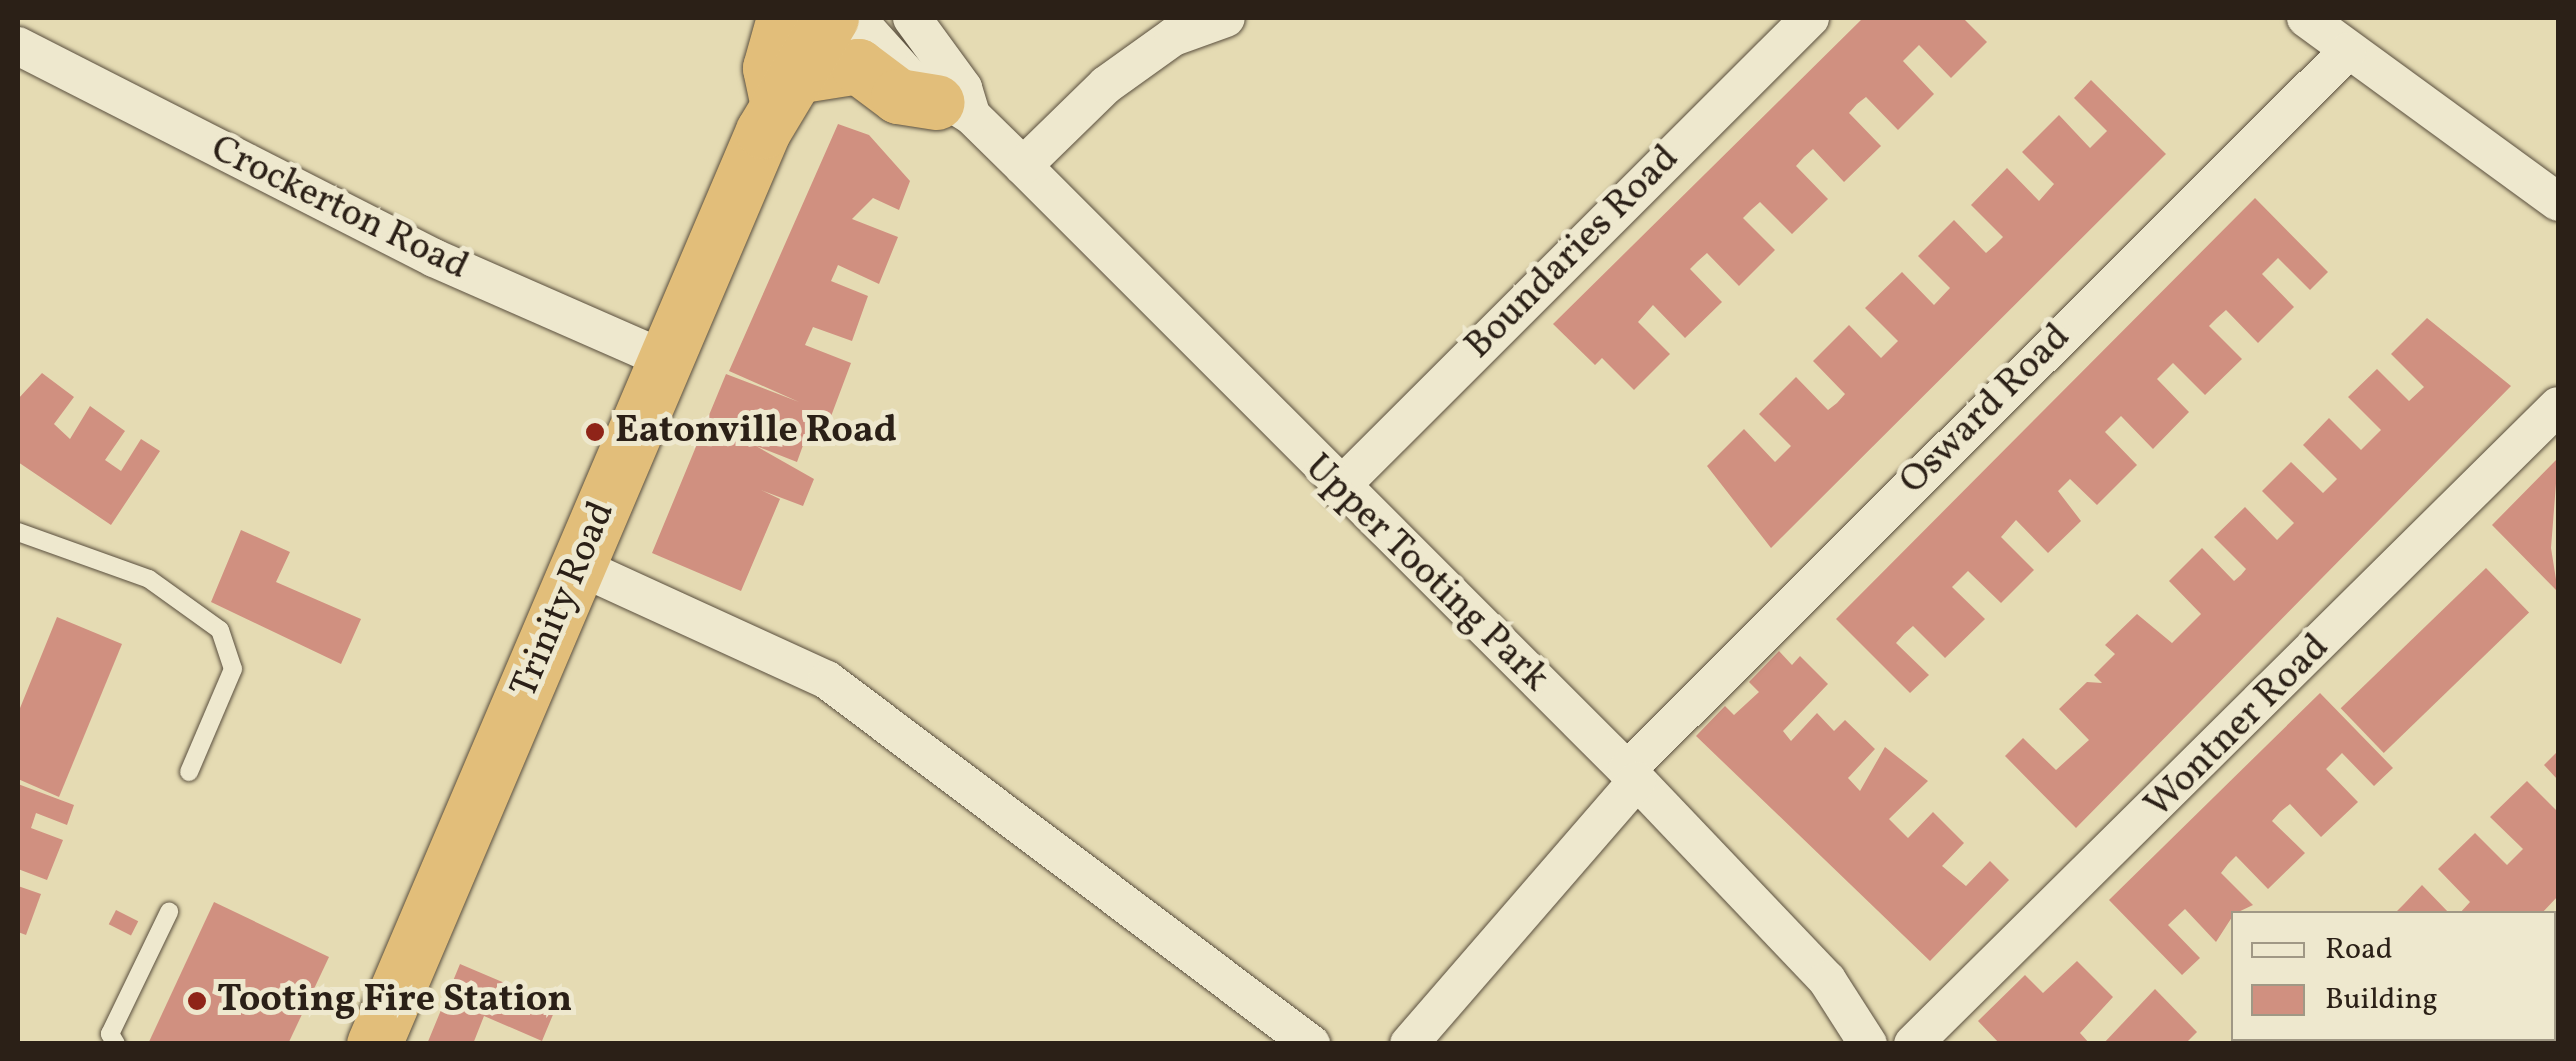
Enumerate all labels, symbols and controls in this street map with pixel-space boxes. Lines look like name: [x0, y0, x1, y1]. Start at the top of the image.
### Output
street label: Crockerton Road: [203, 127, 475, 291]
street label: Boundaries Road: [1457, 137, 1689, 369]
street label: Osward Road: [1891, 315, 2081, 505]
place label: Eatonville Road: [615, 409, 897, 455]
marker: Eatonville Road: [584, 421, 606, 443]
street label: Upper Tooting Park: [1294, 445, 1558, 703]
street label: Trinity Road: [502, 495, 626, 705]
street label: Wontner Road: [2137, 626, 2339, 828]
legend: [2231, 911, 2556, 1041]
text: Road: [2325, 929, 2393, 971]
place label: Tooting Fire Station: [217, 978, 572, 1024]
text: Building: [2325, 979, 2438, 1021]
marker: Tooting Fire Station: [186, 990, 208, 1012]

